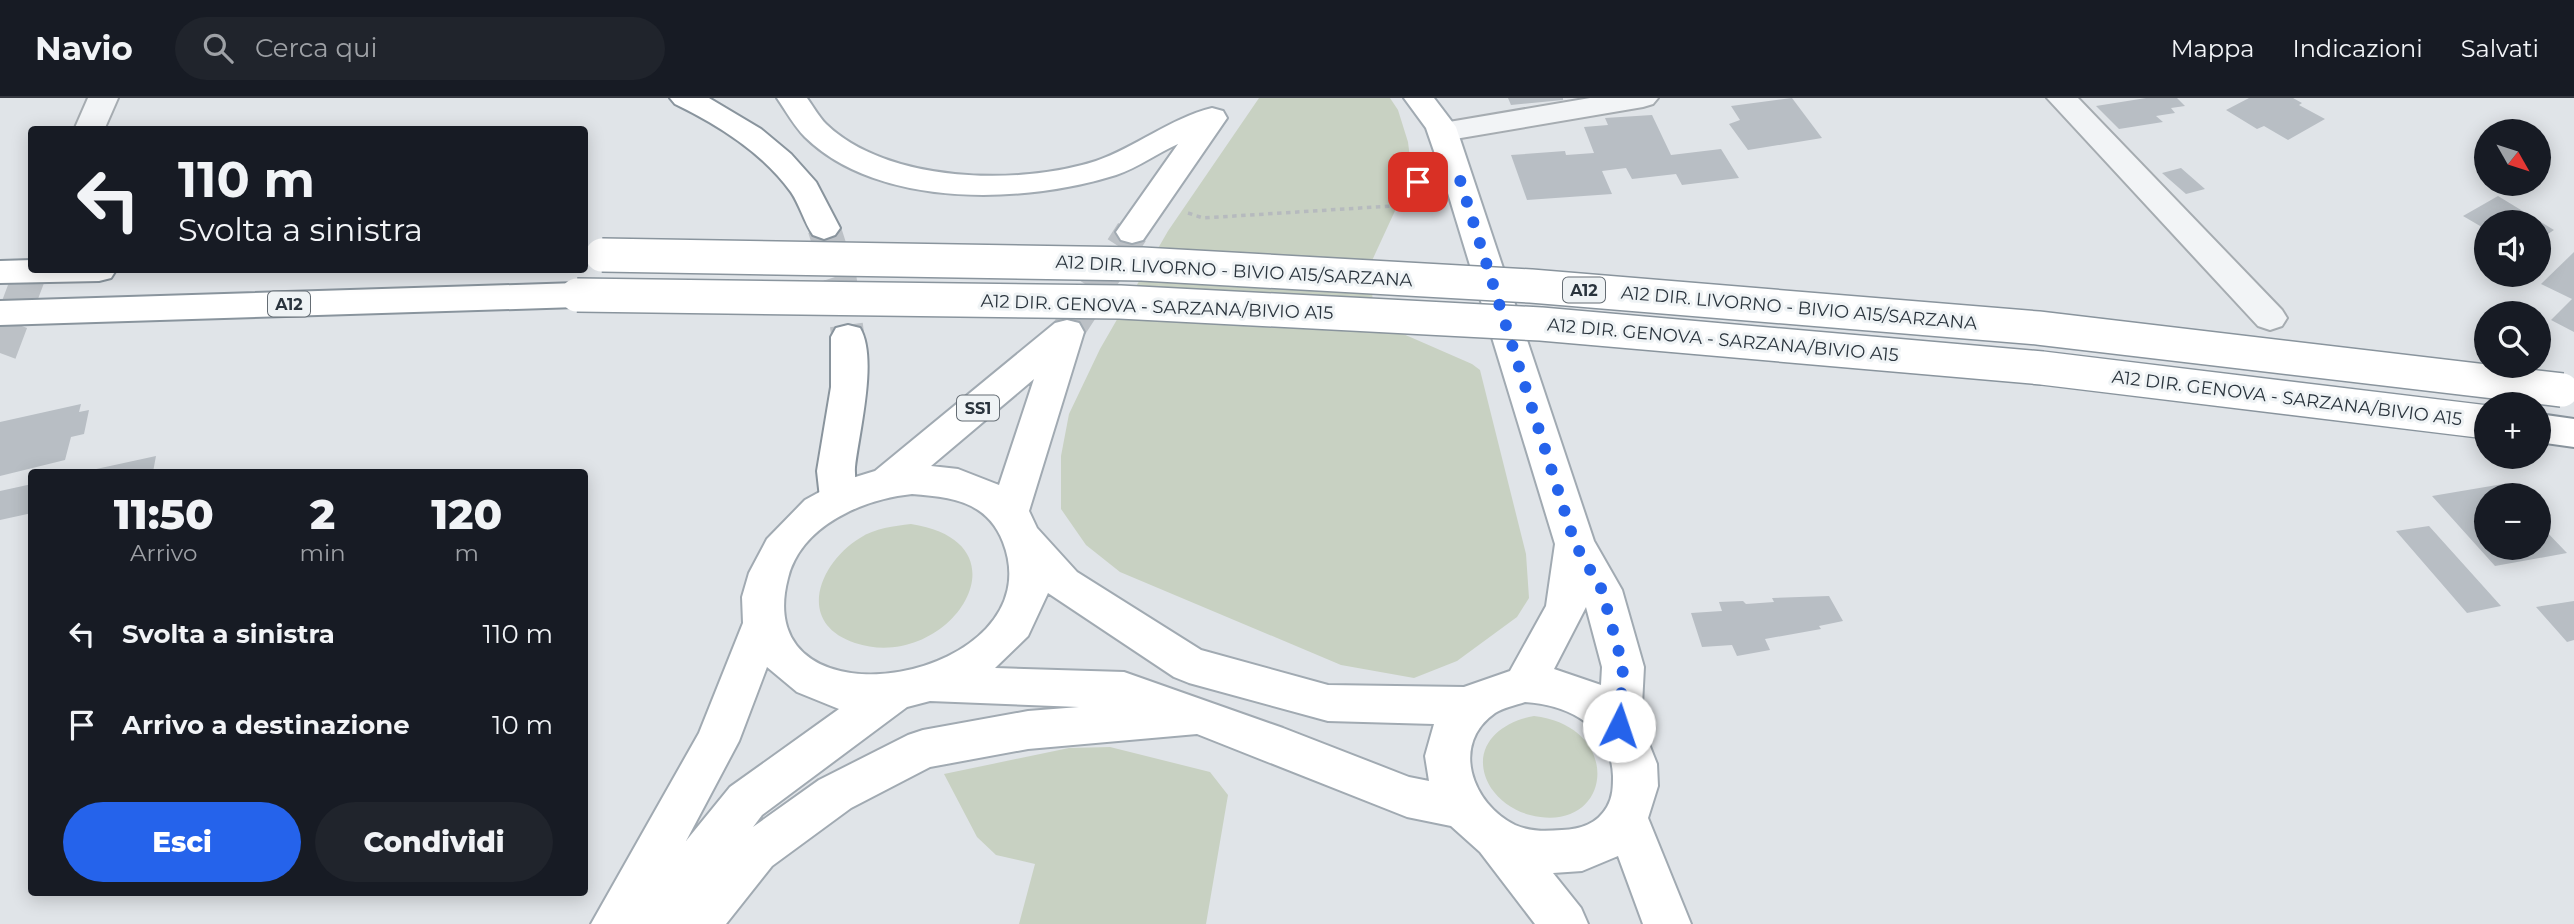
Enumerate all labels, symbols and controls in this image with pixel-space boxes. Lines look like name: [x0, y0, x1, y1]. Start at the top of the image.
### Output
search box: [175, 17, 665, 80]
text: Navio: [35, 28, 133, 68]
icon: search: [199, 29, 237, 67]
text: Cerca qui: [255, 32, 378, 64]
text: Mappa: [2171, 34, 2254, 63]
text: Indicazioni: [2292, 34, 2423, 63]
text: Salvati: [2461, 34, 2539, 63]
north arrow: [2474, 119, 2552, 196]
map controls: [2474, 119, 2551, 560]
text: 110 m: [178, 150, 315, 209]
pin: [1388, 152, 1448, 212]
icon: left: [63, 154, 154, 245]
icon: arrive: [1399, 163, 1437, 201]
text: Svolta a sinistra: [178, 210, 423, 249]
button: sound: [2474, 210, 2551, 287]
street label: A12 DIR. LIVORNO - BIVIO A15/SARZANA: [1055, 251, 1413, 291]
road number: A12: [1563, 278, 1605, 302]
street label: A12 DIR. LIVORNO - BIVIO A15/SARZANA: [1620, 281, 1978, 335]
street label: A12 DIR. GENOVA - SARZANA/BIVIO A15: [980, 290, 1334, 324]
road number: A12: [268, 292, 310, 316]
button: search: [2474, 301, 2551, 378]
street label: A12 DIR. GENOVA - SARZANA/BIVIO A15: [1546, 314, 1900, 366]
street label: A12 DIR. GENOVA - SARZANA/BIVIO A15: [2111, 366, 2463, 430]
button: +: [2474, 392, 2551, 469]
road number: SS1: [957, 396, 999, 420]
button: −: [2474, 483, 2551, 560]
text: 11:50: [114, 488, 214, 540]
text: 2: [310, 488, 335, 540]
text: 120: [431, 488, 502, 540]
text: Arrivo: [130, 539, 197, 567]
text: min: [300, 539, 346, 567]
text: m: [455, 539, 479, 567]
icon: left: [63, 615, 101, 653]
text: Svolta a sinistra: [122, 618, 335, 650]
text: 110 m: [483, 618, 553, 650]
position arrow: [1582, 689, 1656, 763]
icon: arrive: [63, 706, 101, 744]
text: Arrivo a destinazione: [122, 709, 410, 741]
text: 10 m: [492, 709, 553, 741]
button: Esci: [63, 802, 301, 882]
button: Condividi: [315, 802, 553, 882]

